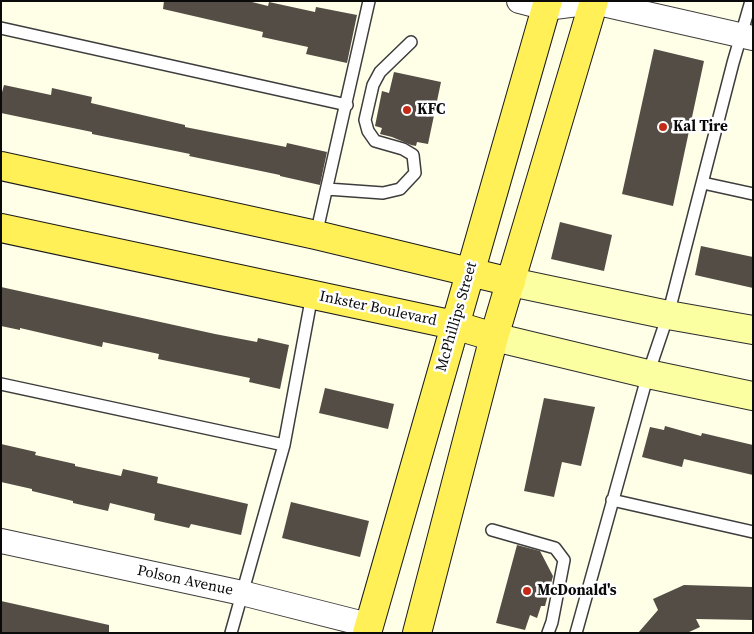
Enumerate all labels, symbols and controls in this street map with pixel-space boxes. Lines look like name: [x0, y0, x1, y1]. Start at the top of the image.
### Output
place label: KFC: [417, 101, 445, 119]
marker: KFC: [401, 104, 413, 116]
place label: Kal Tire: [673, 118, 728, 136]
marker: Kal Tire: [657, 121, 669, 133]
street label: McPhillips Street: [433, 260, 481, 374]
street label: Inkster Boulevard: [318, 288, 438, 330]
street label: Polson Avenue: [135, 562, 235, 600]
place label: McDonald's: [537, 582, 617, 600]
marker: McDonald's: [521, 585, 533, 597]

